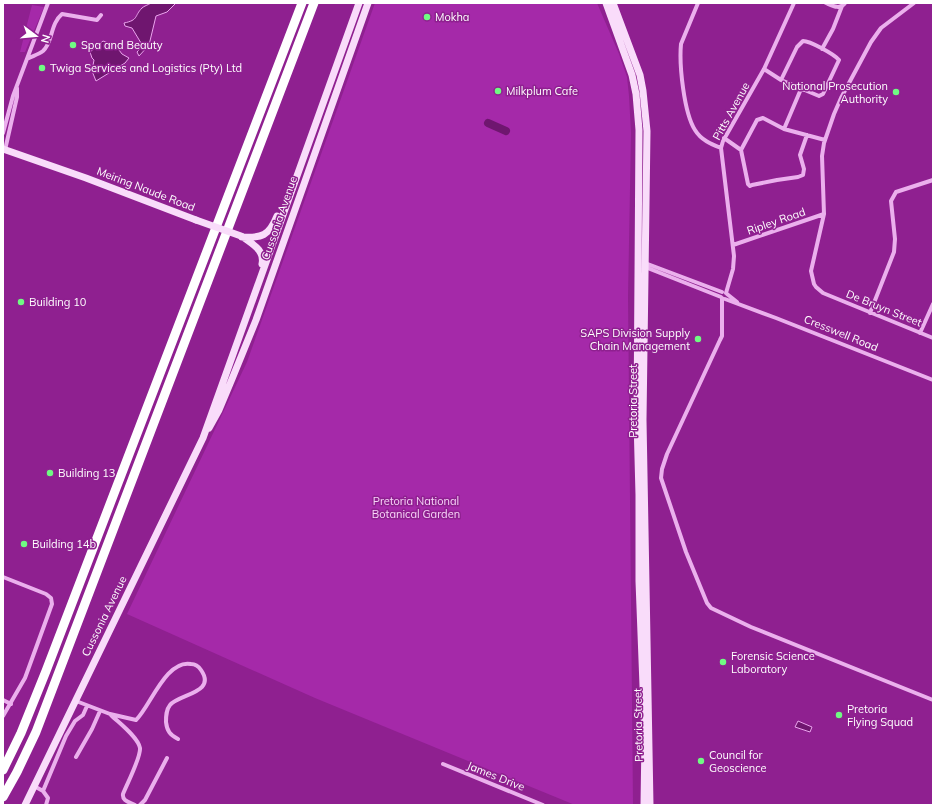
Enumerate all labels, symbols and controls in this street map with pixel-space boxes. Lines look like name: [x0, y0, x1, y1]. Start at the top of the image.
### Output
place label: Mokha: [435, 10, 469, 24]
marker: Mokha: [422, 12, 432, 22]
north arrow: [16, 16, 56, 56]
text: N: [38, 33, 53, 45]
place label: Spa and Beauty: [81, 38, 163, 52]
marker: Spa and Beauty: [68, 40, 78, 50]
place label: Twiga Services and Logistics (Pty) Ltd: [50, 61, 242, 75]
marker: Twiga Services and Logistics (Pty) Ltd: [37, 63, 47, 73]
place label: National Prosecution Authority: [782, 79, 888, 106]
street label: Pitts Avenue: [709, 80, 753, 142]
place label: Milkplum Cafe: [506, 84, 578, 98]
marker: Milkplum Cafe: [493, 86, 503, 96]
marker: National Prosecution Authority: [891, 87, 901, 97]
street label: Meiring Naude Road: [95, 164, 197, 214]
street label: Cussonia Avenue: [258, 174, 300, 262]
street label: Ripley Road: [745, 204, 807, 238]
street label: De Bruyn Street: [844, 286, 924, 330]
place label: Building 10: [29, 295, 87, 309]
marker: Building 10: [16, 297, 26, 307]
street label: Cresswell Road: [802, 312, 880, 354]
place label: SAPS Division Supply Chain Management: [580, 326, 690, 353]
marker: SAPS Division Supply Chain Management: [693, 334, 703, 344]
street label: Pretoria Street: [626, 364, 640, 438]
place label: Building 13: [58, 466, 115, 480]
marker: Building 13: [45, 468, 55, 478]
park label: Pretoria National Botanical Garden: [372, 494, 460, 521]
place label: Building 14b: [32, 537, 96, 551]
marker: Building 14b: [19, 539, 29, 549]
street label: Cussonia Avenue: [78, 573, 130, 659]
place label: Forensic Science Laboratory: [731, 649, 815, 676]
marker: Forensic Science Laboratory: [718, 657, 728, 667]
street label: Pretoria Street: [630, 688, 646, 762]
place label: Pretoria Flying Squad: [847, 702, 913, 729]
marker: Pretoria Flying Squad: [834, 710, 844, 720]
place label: Council for Geoscience: [709, 748, 767, 775]
marker: Council for Geoscience: [696, 756, 706, 766]
street label: James Drive: [465, 758, 527, 794]

